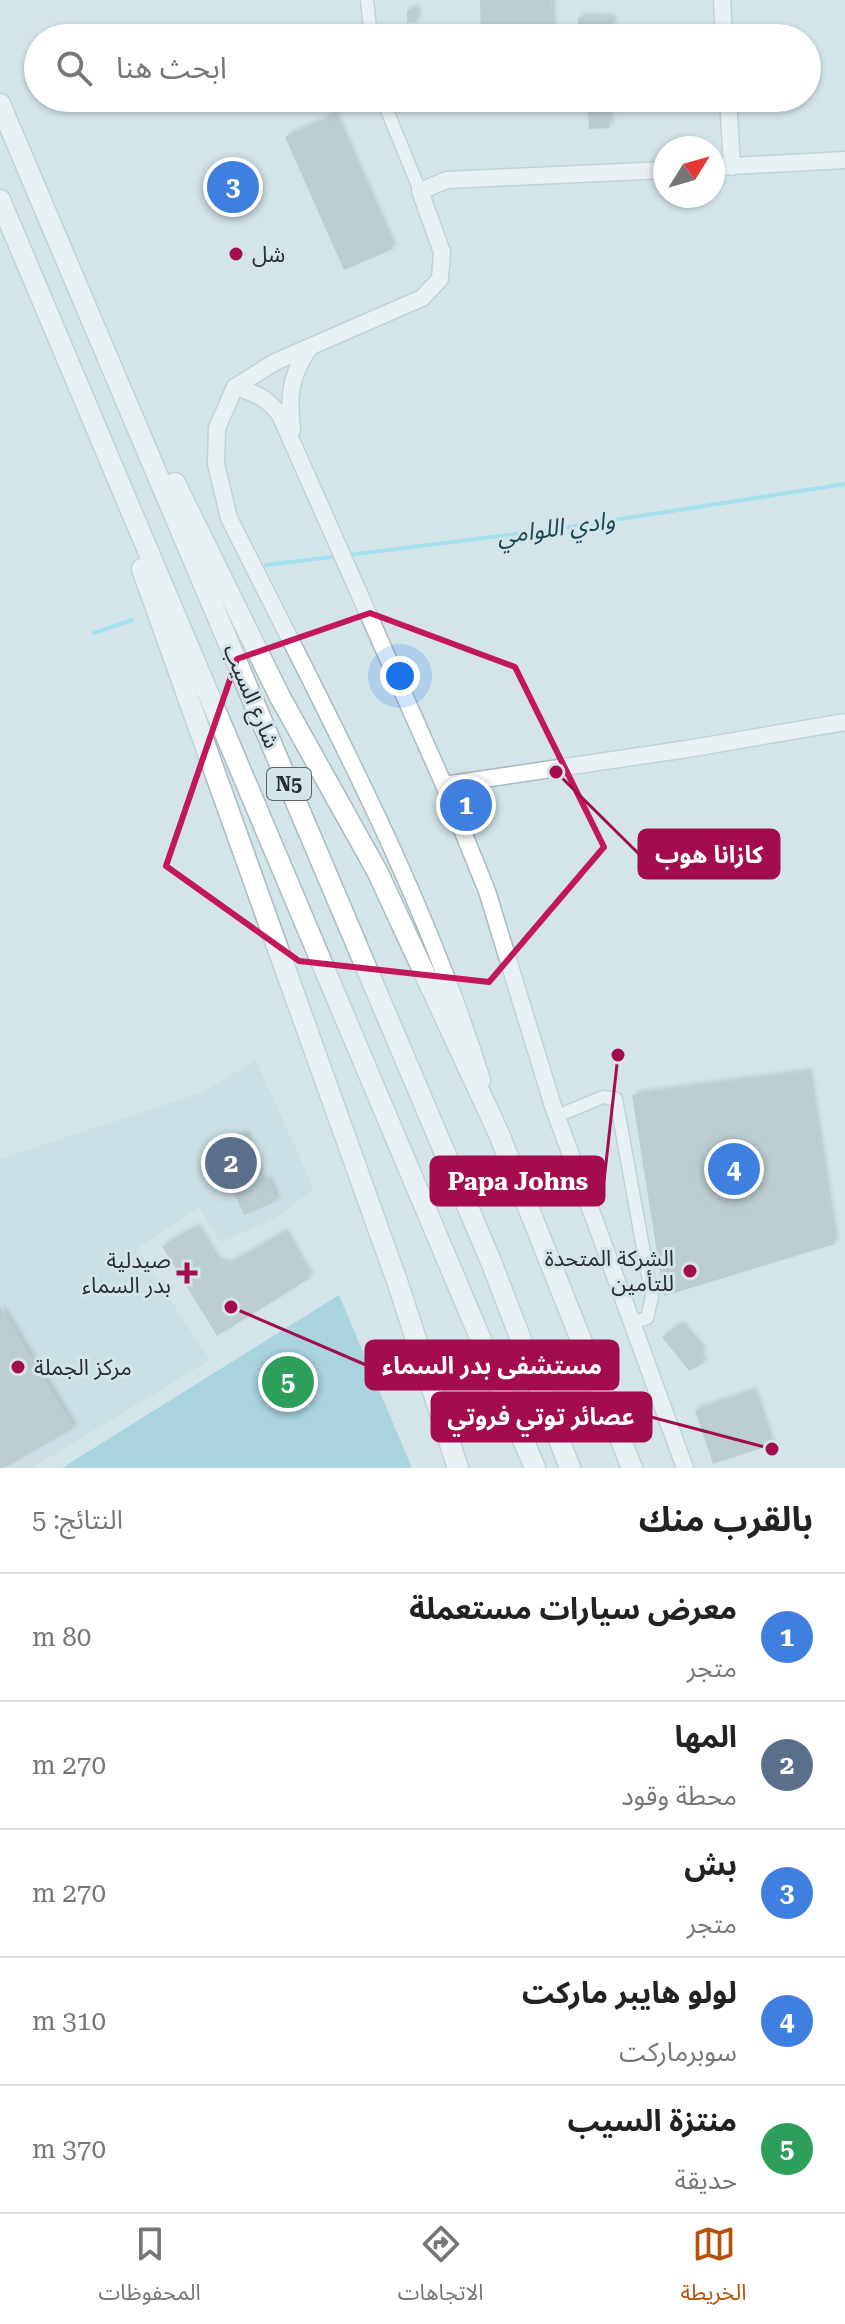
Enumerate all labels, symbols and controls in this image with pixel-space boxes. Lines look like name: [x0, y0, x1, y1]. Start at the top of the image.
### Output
search box: [24, 24, 821, 112]
icon: search: [52, 46, 96, 90]
text: ابحث هنا: [116, 50, 227, 85]
north arrow: [653, 136, 725, 208]
pin: 3: [207, 157, 259, 217]
place label: شل: [252, 242, 285, 267]
marker: شل: [227, 245, 245, 263]
water label: وادي اللوامي: [495, 506, 618, 555]
street label: شارع السيب: [215, 641, 285, 753]
your location: [380, 656, 420, 696]
road number: N5: [267, 768, 311, 800]
pin: 1: [440, 775, 492, 835]
callout: كازانا هوب: [639, 830, 779, 878]
text: كازانا هوب: [655, 841, 764, 870]
pin: 2: [205, 1133, 257, 1193]
pin: 4: [708, 1139, 760, 1199]
callout: Papa Johns: [431, 1157, 604, 1205]
text: Papa Johns: [448, 1168, 588, 1196]
place label: الشركة المتحدة للتأمين: [545, 1246, 674, 1296]
place label: صيدلية بدر السماء: [82, 1248, 171, 1299]
marker: الشركة المتحدة للتأمين: [681, 1262, 699, 1280]
marker: صيدلية بدر السماء: [178, 1264, 196, 1282]
callout: مستشفى بدر السماء: [366, 1341, 618, 1389]
pin: 5: [262, 1352, 314, 1412]
text: مستشفى بدر السماء: [382, 1352, 602, 1380]
place label: مركز الجملة: [34, 1355, 132, 1380]
marker: مركز الجملة: [9, 1358, 27, 1376]
callout: عصائر توتي فروتي: [432, 1393, 651, 1441]
text: عصائر توتي فروتي: [447, 1403, 635, 1437]
text: بالقرب منك: [639, 1499, 813, 1539]
text: النتائج: 5: [32, 1505, 123, 1535]
text: معرض سيارات مستعملة: [409, 1591, 737, 1626]
text: 80 m: [32, 1622, 91, 1652]
text: 1: [780, 1622, 794, 1652]
text: متجر: [687, 1653, 737, 1683]
text: المها: [675, 1719, 737, 1754]
text: 270 m: [32, 1750, 106, 1780]
text: 2: [780, 1750, 794, 1780]
text: محطة وقود: [621, 1781, 737, 1811]
text: بش: [684, 1847, 737, 1882]
text: 270 m: [32, 1878, 106, 1908]
text: 3: [780, 1878, 794, 1908]
text: متجر: [687, 1909, 737, 1939]
text: لولو هايبر ماركت: [522, 1975, 737, 2010]
text: 310 m: [32, 2006, 106, 2036]
text: 4: [780, 2006, 794, 2036]
text: سوبرماركت: [619, 2037, 737, 2067]
text: منتزة السيب: [568, 2103, 737, 2138]
text: 370 m: [32, 2134, 106, 2164]
text: 5: [780, 2134, 794, 2164]
text: حديقة: [675, 2165, 737, 2195]
tab: المحفوظات: [99, 2222, 201, 2316]
tab: الاتجاهات: [398, 2222, 484, 2316]
tab: الخريطة: [681, 2222, 747, 2316]

